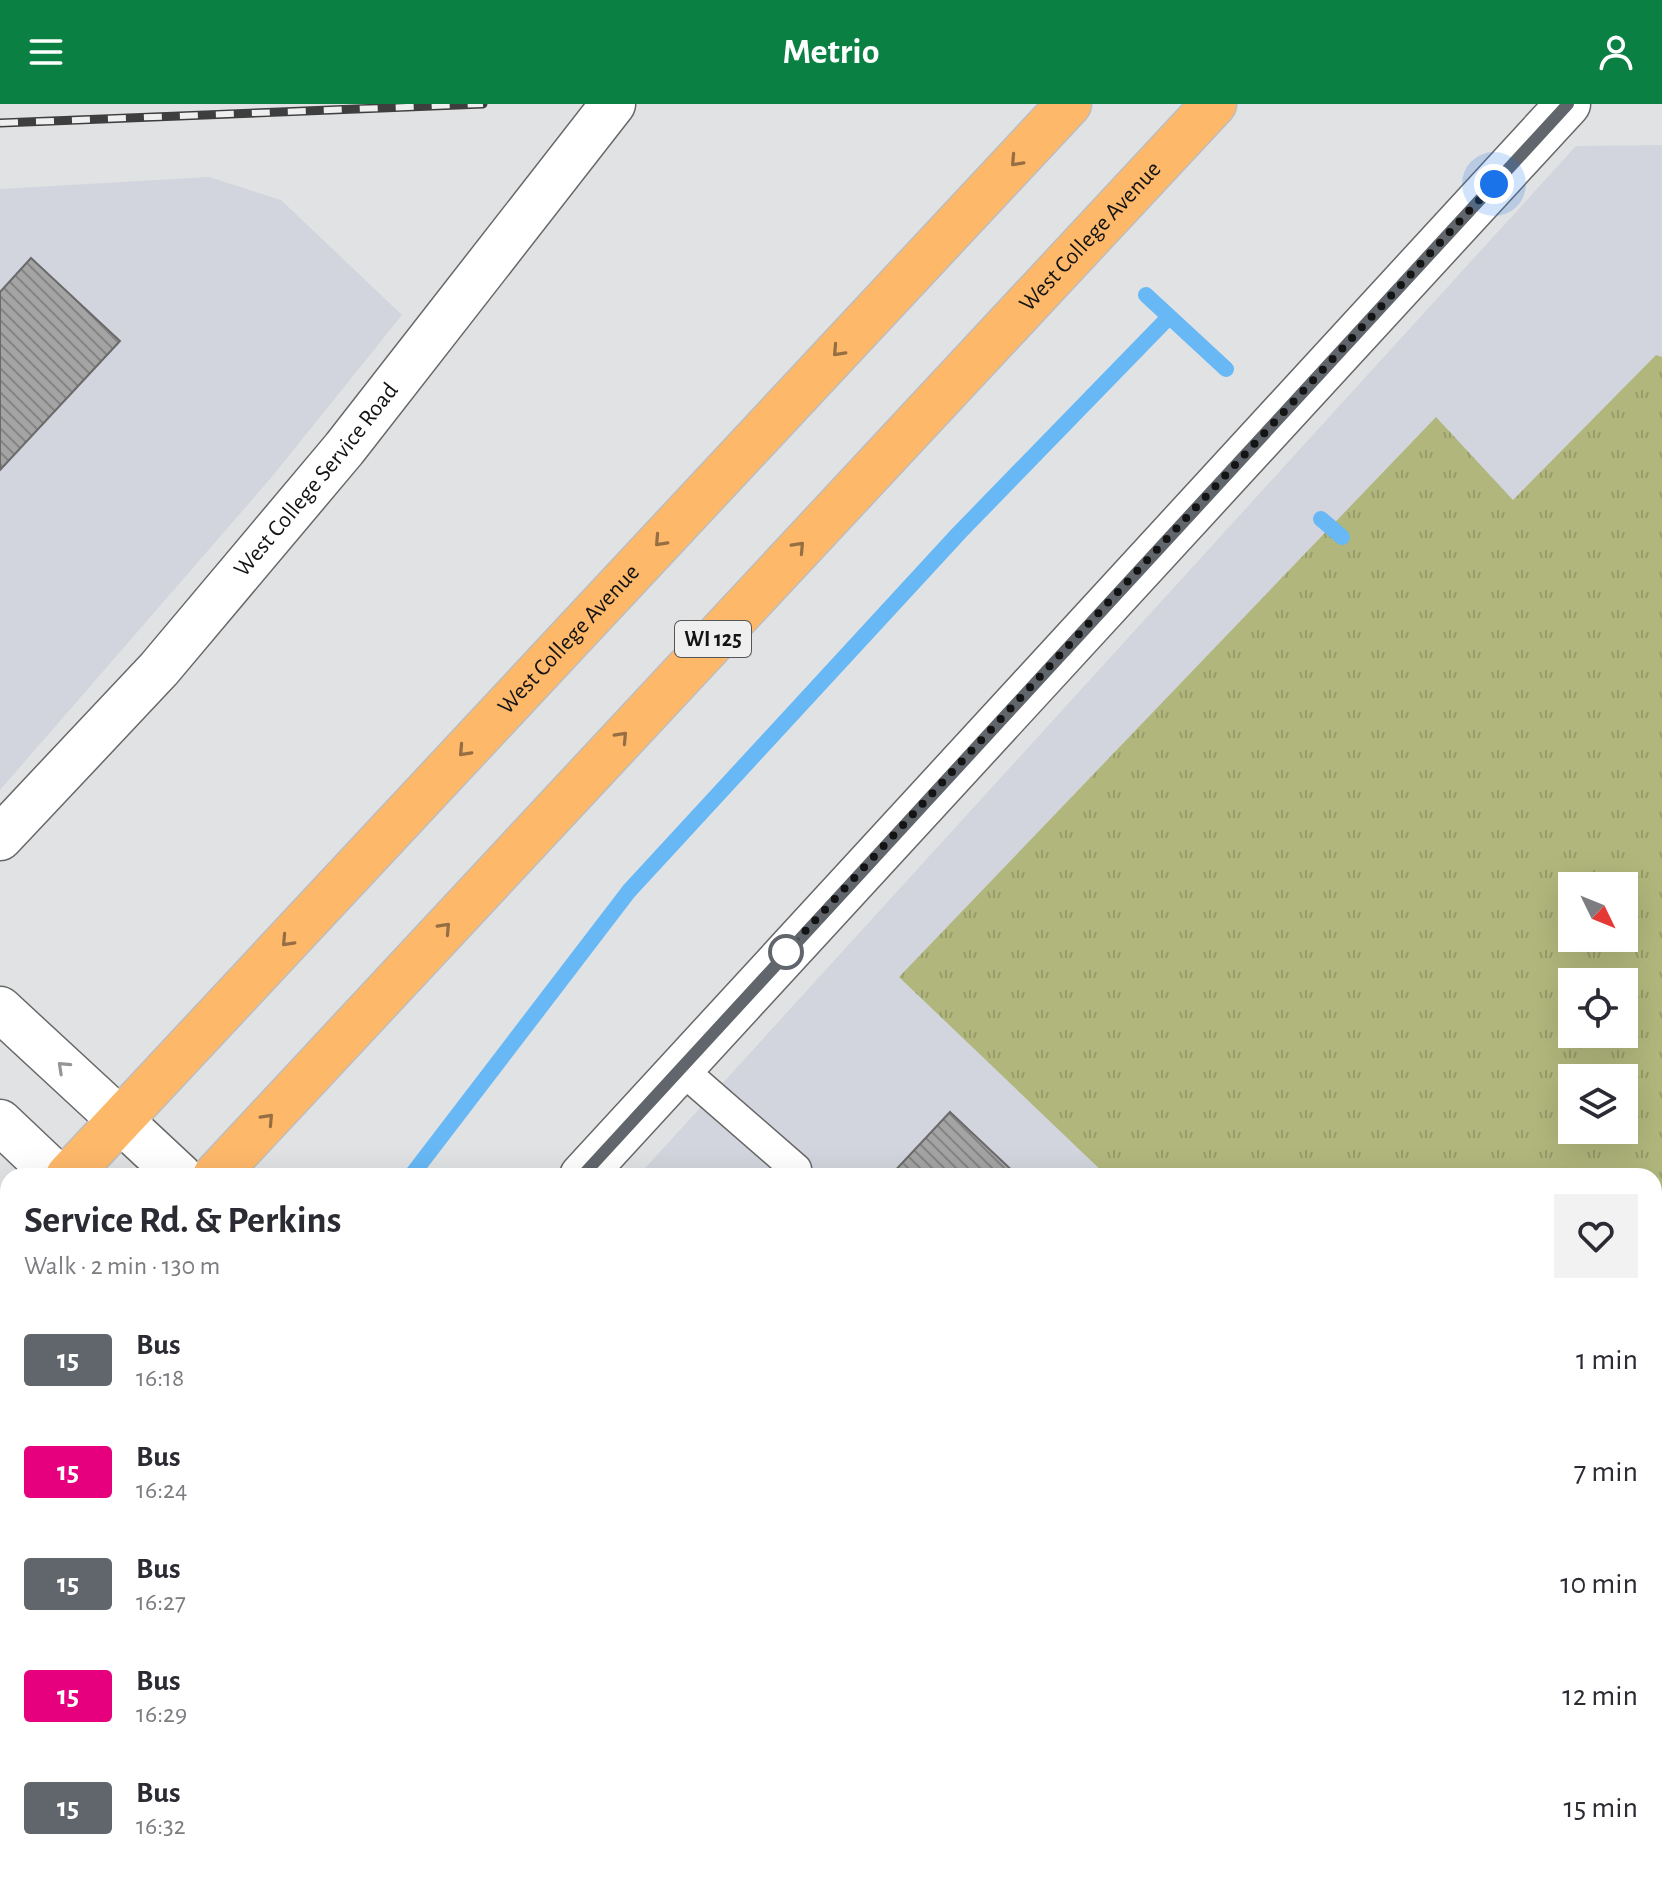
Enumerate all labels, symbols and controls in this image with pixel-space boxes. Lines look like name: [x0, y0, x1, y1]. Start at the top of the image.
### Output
icon: menu: [24, 30, 68, 74]
icon: person: [1594, 30, 1638, 74]
text: Metrio: [783, 34, 879, 70]
one-way arrow: [1010, 152, 1025, 166]
street label: West College Avenue: [1015, 157, 1166, 316]
your location: [1474, 164, 1514, 204]
one-way arrow: [833, 341, 847, 356]
street label: West College Service Road: [230, 378, 403, 582]
one-way arrow: [655, 532, 670, 546]
one-way arrow: [790, 542, 804, 557]
street label: West College Avenue: [494, 560, 644, 719]
road number: WI 125: [675, 621, 751, 657]
one-way arrow: [612, 732, 626, 747]
one-way arrow: [459, 742, 474, 756]
north arrow: [1558, 872, 1638, 952]
map controls: [1558, 872, 1638, 1144]
one-way arrow: [435, 923, 450, 937]
one-way arrow: [282, 932, 296, 947]
unlabelled marker: [769, 935, 803, 969]
button: locate: [1558, 968, 1638, 1048]
one-way arrow: [58, 1062, 72, 1077]
button: layers: [1558, 1064, 1638, 1144]
one-way arrow: [259, 1113, 273, 1128]
button: heart: [1554, 1194, 1638, 1278]
text: Service Rd. & Perkins: [24, 1202, 341, 1240]
text: Walk · 2 min · 130 m: [24, 1253, 220, 1279]
text: Bus: [136, 1330, 181, 1360]
text: 1 min: [1576, 1345, 1638, 1375]
text: 15: [57, 1346, 79, 1374]
text: 16:18: [136, 1365, 184, 1391]
text: Bus: [136, 1442, 181, 1472]
text: 7 min: [1574, 1457, 1638, 1487]
text: 15: [57, 1458, 79, 1486]
text: 16:24: [136, 1477, 187, 1503]
text: Bus: [136, 1554, 181, 1584]
text: 10 min: [1560, 1569, 1638, 1599]
text: 15: [57, 1570, 79, 1598]
text: 16:27: [136, 1589, 186, 1615]
text: Bus: [136, 1666, 181, 1696]
text: 12 min: [1562, 1681, 1638, 1711]
text: 15: [57, 1682, 79, 1710]
text: 16:29: [136, 1701, 187, 1727]
text: Bus: [136, 1778, 181, 1808]
text: 15 min: [1563, 1793, 1638, 1823]
text: 15: [57, 1794, 79, 1822]
text: 16:32: [136, 1813, 186, 1839]

